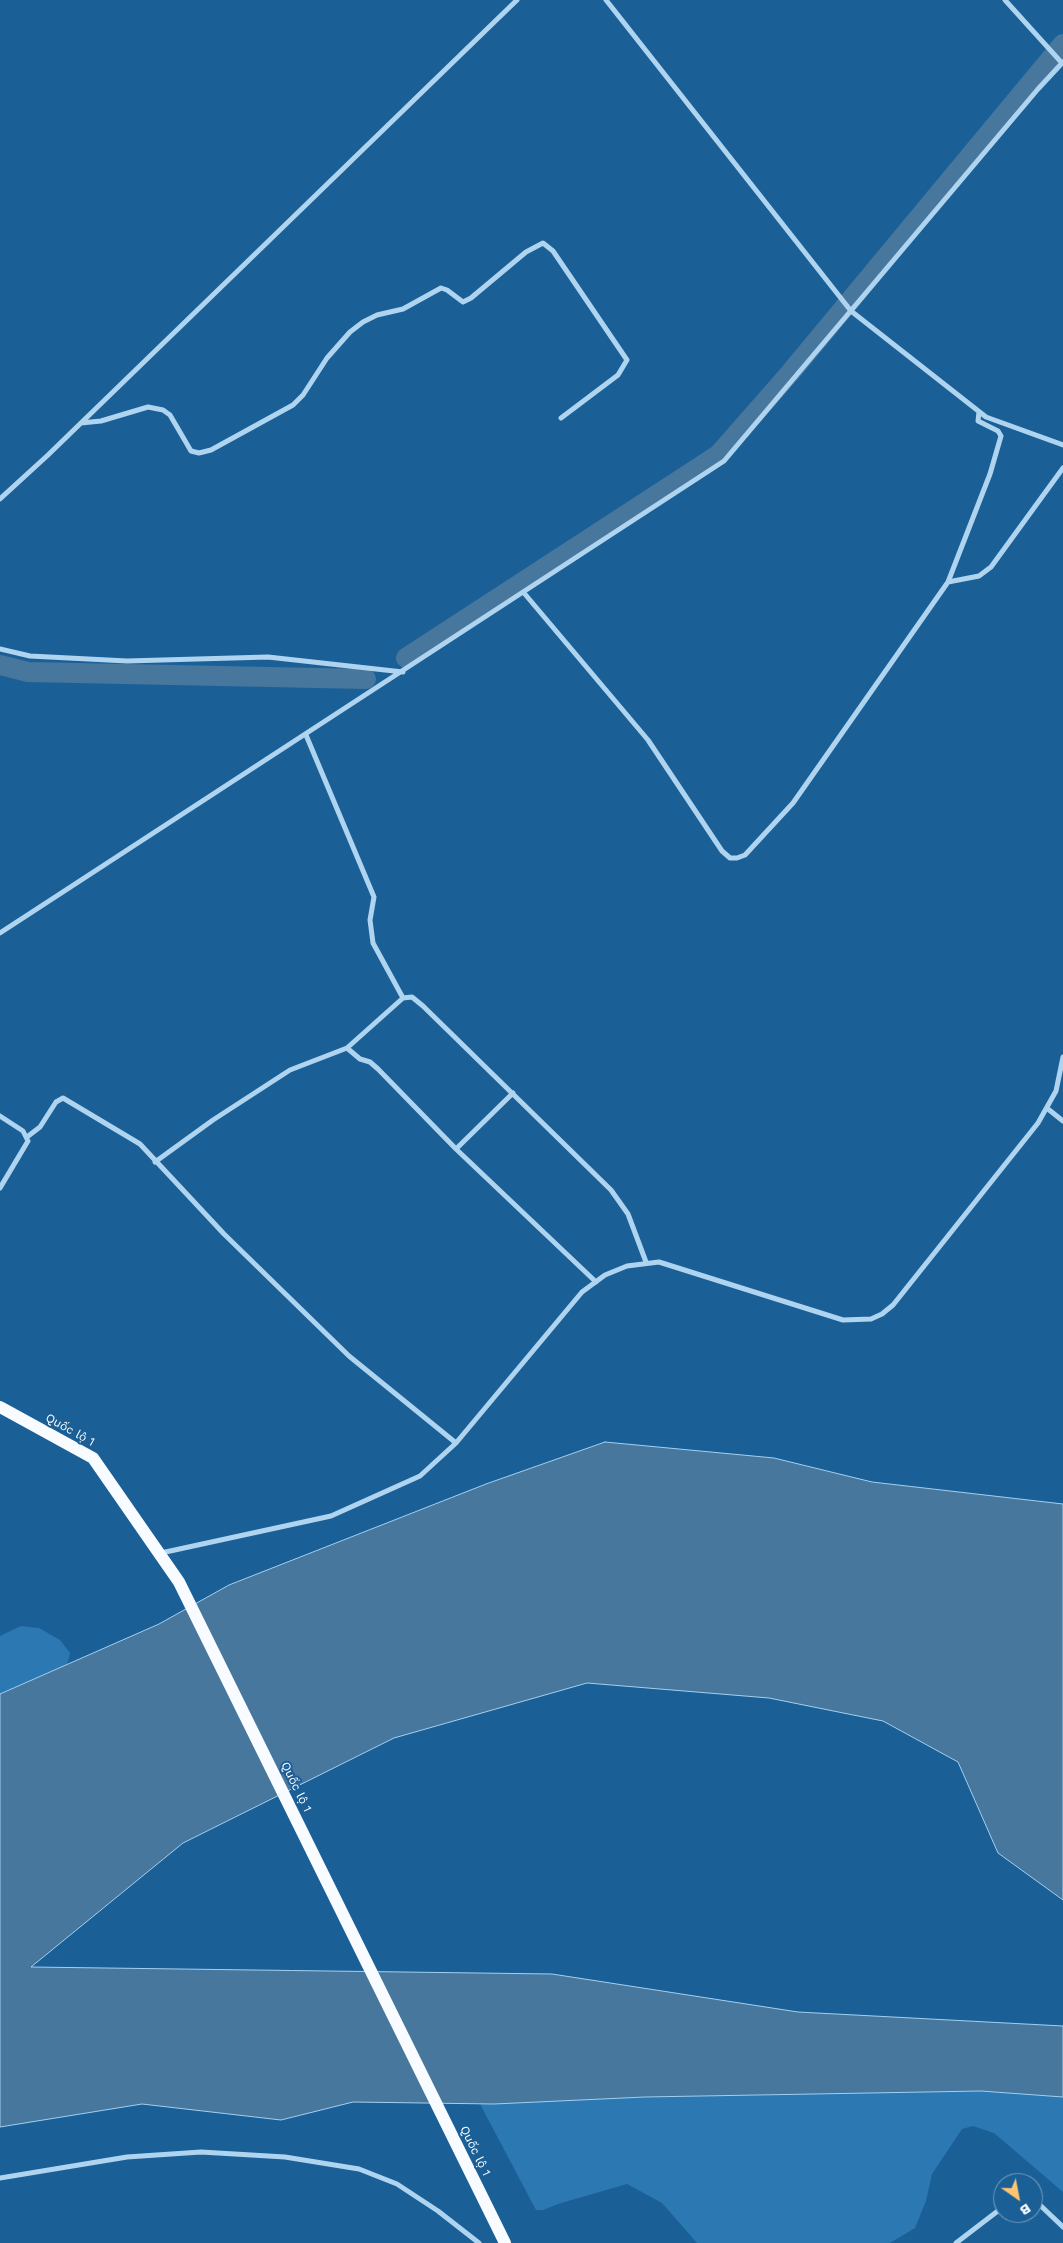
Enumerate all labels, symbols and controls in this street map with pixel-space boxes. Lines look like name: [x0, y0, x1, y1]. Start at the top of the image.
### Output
street label: Quốc lộ 1: [43, 1411, 97, 1449]
street label: Quốc lộ 1: [278, 1760, 314, 1814]
street label: Quốc lộ 1: [457, 2124, 493, 2178]
north arrow: [993, 2173, 1043, 2223]
text: B: [1017, 2200, 1034, 2219]

